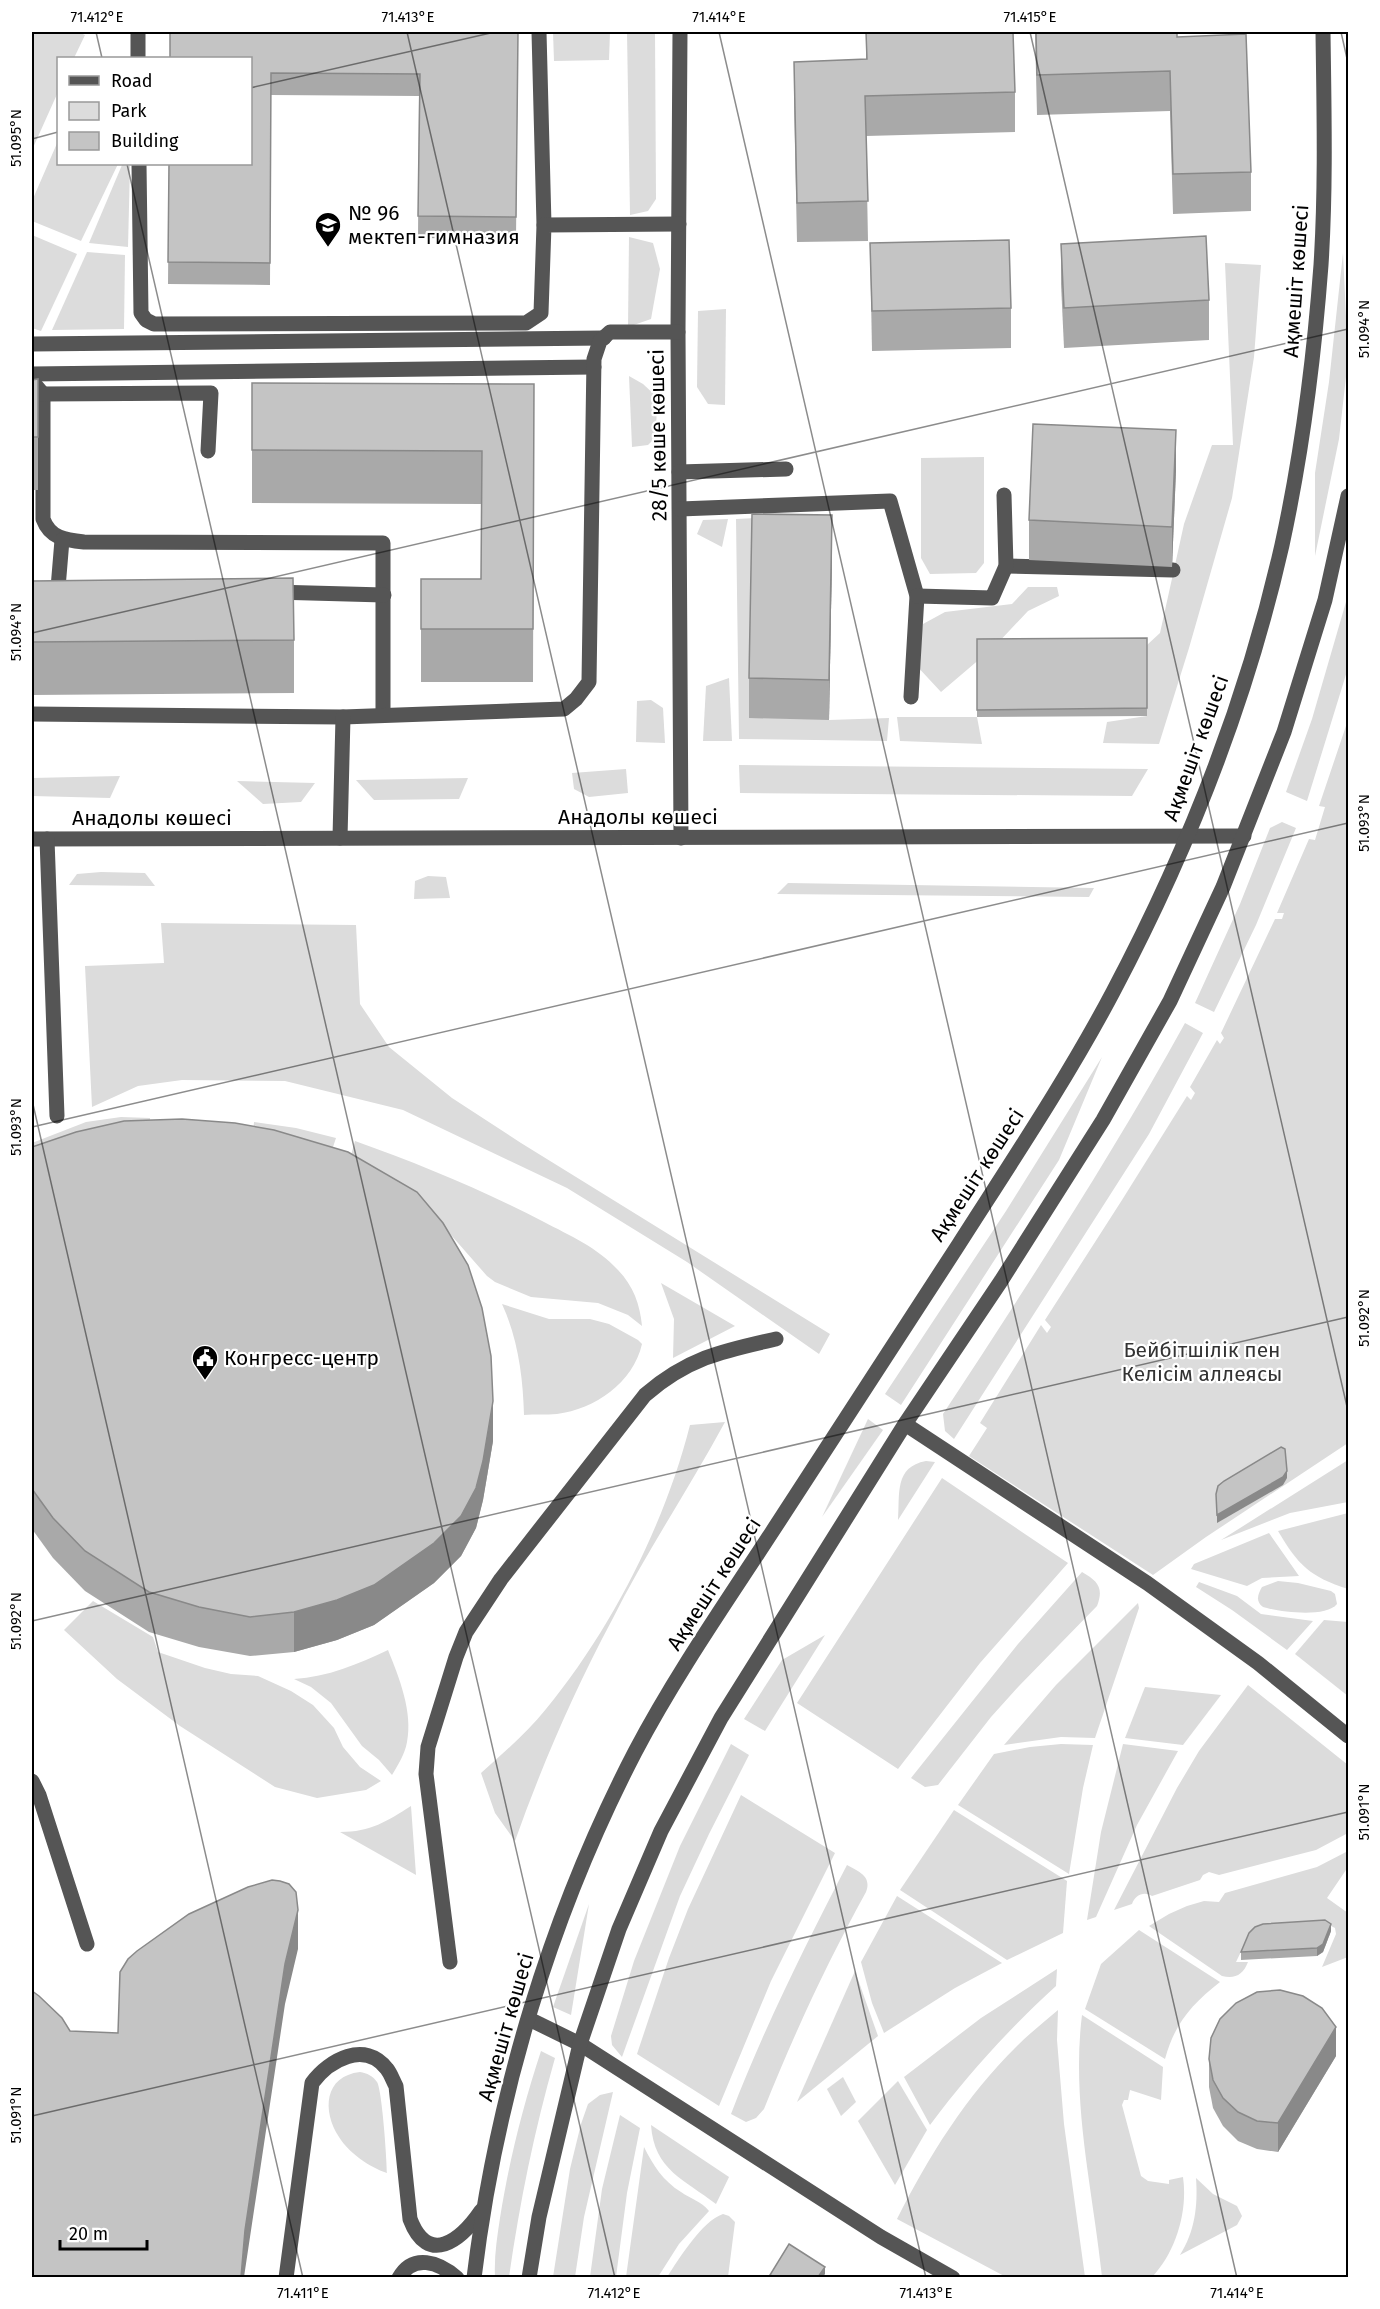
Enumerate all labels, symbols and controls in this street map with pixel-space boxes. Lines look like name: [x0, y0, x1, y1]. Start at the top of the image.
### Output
text: 71.412°E: [71, 8, 123, 26]
text: 71.413°E: [382, 8, 434, 26]
text: 71.414°E: [692, 8, 746, 26]
text: 71.415°E: [1004, 8, 1056, 26]
legend: [57, 57, 252, 165]
text: Road: [111, 70, 153, 92]
text: Park: [111, 100, 147, 122]
text: 51.095°N: [7, 109, 25, 167]
text: Building: [111, 130, 179, 152]
place label: № 96 мектеп-гимназия: [348, 200, 520, 250]
street label: Ақмешіт көшесі: [1278, 204, 1314, 358]
school or university icon: № 96 мектеп-гимназия: [313, 210, 343, 248]
text: 51.094°N: [1355, 300, 1373, 358]
street label: 28/5 көше көшесі: [643, 349, 673, 521]
text: 51.094°N: [7, 603, 25, 661]
street label: Ақмешіт көшесі: [1158, 672, 1234, 824]
text: 51.093°N: [1355, 794, 1373, 852]
street label: Анадолы көшесі: [558, 804, 718, 830]
street label: Анадолы көшесі: [72, 805, 232, 831]
text: 51.093°N: [7, 1098, 25, 1156]
street label: Ақмешіт көшесі: [924, 1104, 1030, 1246]
text: 51.092°N: [1355, 1289, 1373, 1347]
park label: Бейбітшілік пен Келісім аллеясы: [1122, 1337, 1282, 1387]
public building icon: Конгресс-центр: [190, 1343, 220, 1381]
place label: Конгресс-центр: [224, 1345, 379, 1371]
street label: Ақмешіт көшесі: [661, 1513, 767, 1655]
text: 51.092°N: [7, 1592, 25, 1650]
text: 51.091°N: [1355, 1783, 1373, 1841]
street label: Ақмешіт көшесі: [472, 1950, 540, 2104]
text: 51.091°N: [7, 2086, 25, 2144]
scale bar: [60, 2213, 147, 2251]
text: 20 m: [69, 2223, 108, 2245]
text: 71.411°E: [277, 2284, 329, 2302]
text: 71.412°E: [588, 2284, 640, 2302]
text: 71.413°E: [900, 2284, 952, 2302]
text: 71.414°E: [1210, 2284, 1264, 2302]

